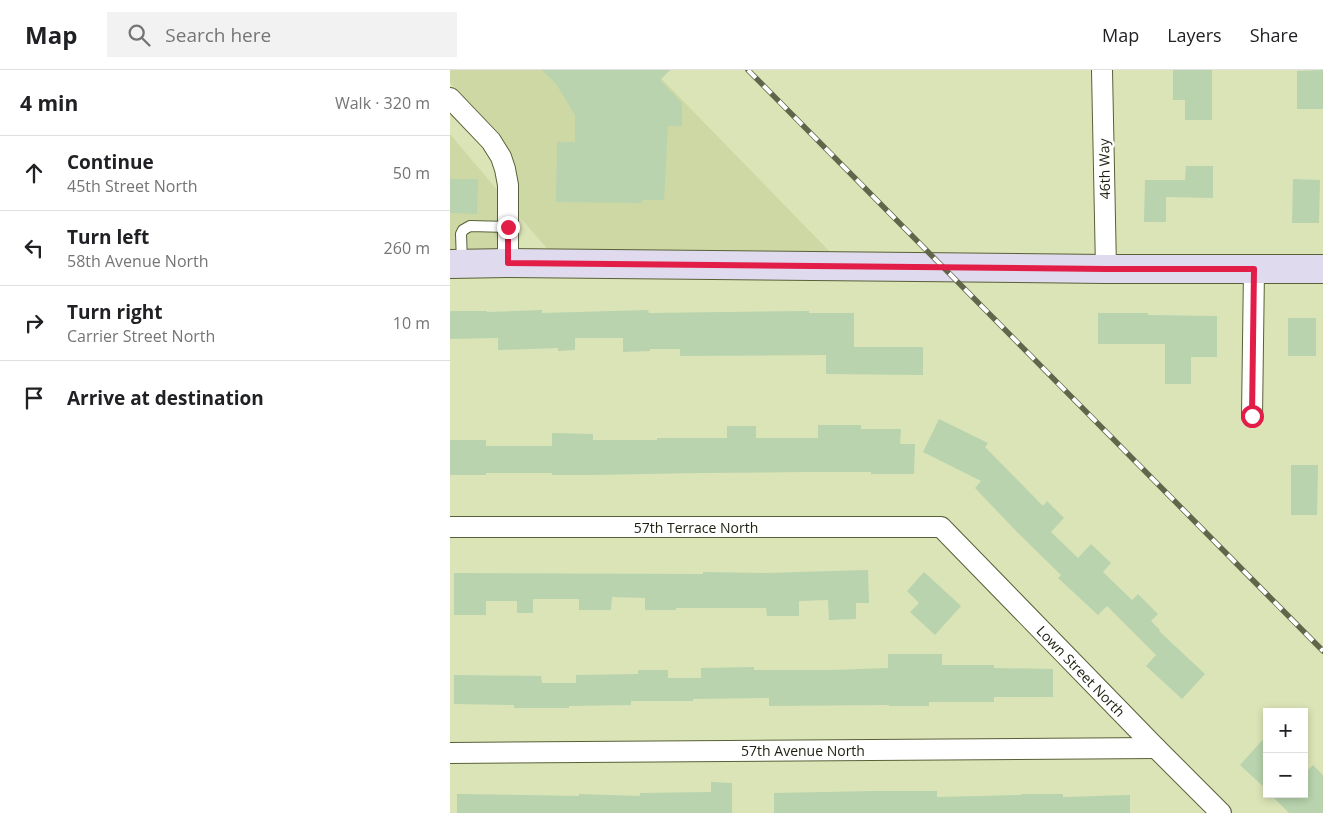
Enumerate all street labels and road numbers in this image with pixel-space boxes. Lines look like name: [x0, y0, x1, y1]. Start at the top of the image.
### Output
street label: 46th Way: [1094, 137, 1114, 200]
street label: 57th Terrace North: [634, 518, 758, 537]
street label: Lown Street North: [1033, 621, 1129, 721]
street label: 57th Avenue North: [741, 741, 865, 760]

